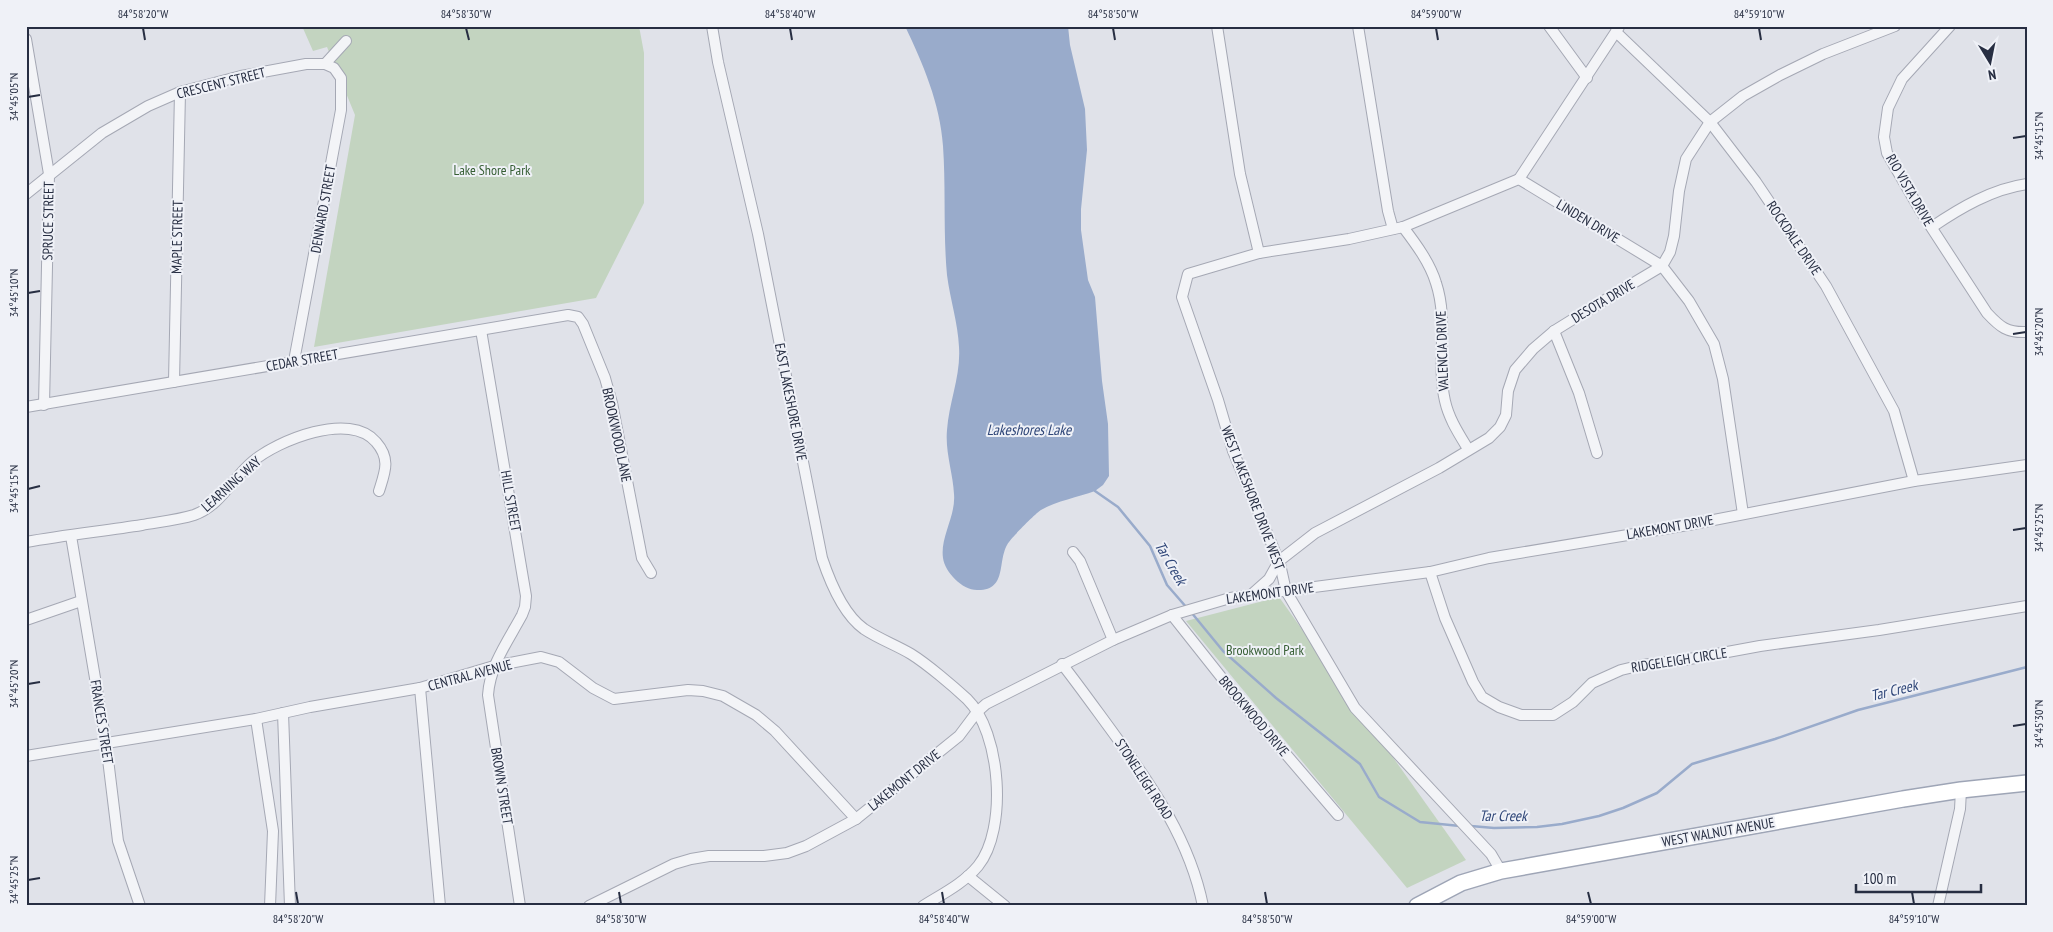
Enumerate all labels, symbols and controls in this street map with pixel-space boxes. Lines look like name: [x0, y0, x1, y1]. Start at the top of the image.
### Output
text: 84°58'20"W: [118, 6, 168, 21]
text: 84°58'30"W: [441, 6, 491, 21]
text: 84°58'40"W: [765, 6, 815, 21]
text: 84°58'50"W: [1088, 6, 1138, 21]
text: 84°59'00"W: [1411, 6, 1461, 21]
text: 84°59'10"W: [1734, 6, 1784, 21]
north arrow: [1966, 38, 2016, 88]
street label: CRESCENT STREET: [175, 63, 268, 103]
text: N: [1987, 65, 1998, 84]
text: 34°45'05"N: [6, 73, 21, 121]
text: 34°45'15"N: [2031, 112, 2046, 160]
street label: RIO VISTA DRIVE: [1882, 151, 1938, 229]
park label: Lake Shore Park: [454, 161, 531, 179]
street label: DENNARD STREET: [306, 163, 340, 255]
street label: SPRUCE STREET: [38, 181, 58, 261]
street label: LINDEN DRIVE: [1553, 195, 1623, 247]
street label: ROCKDALE DRIVE: [1763, 197, 1825, 279]
street label: MAPLE STREET: [167, 199, 187, 274]
text: 34°45'10"N: [6, 269, 21, 317]
street label: DESOTA DRIVE: [1568, 275, 1638, 327]
text: 34°45'20"N: [2031, 308, 2046, 356]
street label: VALENCIA DRIVE: [1432, 310, 1452, 393]
street label: EAST LAKESHORE DRIVE: [771, 342, 811, 462]
street label: CEDAR STREET: [264, 345, 340, 375]
street label: BROOKWOOD LANE: [598, 386, 636, 484]
water label: Lakeshores Lake: [987, 420, 1072, 439]
street label: WEST LAKESHORE DRIVE WEST: [1217, 423, 1289, 573]
street label: LEARNING WAY: [197, 452, 265, 516]
text: 34°45'15"N: [6, 465, 21, 513]
street label: HILL STREET: [497, 469, 525, 534]
text: 34°45'25"N: [2031, 504, 2046, 552]
street label: LAKEMONT DRIVE: [1625, 510, 1715, 544]
water label: Tar Creek: [1151, 538, 1192, 590]
street label: LAKEMONT DRIVE: [1225, 578, 1315, 608]
park label: Brookwood Park: [1226, 641, 1305, 659]
street label: RIDGELEIGH CIRCLE: [1630, 644, 1728, 676]
street label: CENTRAL AVENUE: [426, 655, 514, 695]
text: 34°45'20"N: [6, 660, 21, 708]
street label: BROOKWOOD DRIVE: [1215, 672, 1293, 760]
water label: Tar Creek: [1869, 674, 1921, 705]
street label: FRANCES STREET: [86, 679, 118, 766]
text: 34°45'30"N: [2031, 700, 2046, 748]
street label: STONELEIGH ROAD: [1111, 735, 1177, 823]
street label: LAKEMONT DRIVE: [864, 745, 944, 815]
street label: BROWN STREET: [487, 746, 517, 826]
water label: Tar Creek: [1479, 806, 1529, 825]
street label: WEST WALNUT AVENUE: [1660, 813, 1776, 851]
text: 34°45'25"N: [6, 856, 21, 904]
scale bar: [1856, 862, 1980, 894]
text: 100 m: [1863, 869, 1896, 888]
text: 84°58'20"W: [273, 911, 323, 926]
text: 84°58'30"W: [596, 911, 646, 926]
text: 84°58'40"W: [919, 911, 969, 926]
text: 84°58'50"W: [1242, 911, 1292, 926]
text: 84°59'00"W: [1566, 911, 1616, 926]
text: 84°59'10"W: [1889, 911, 1939, 926]

